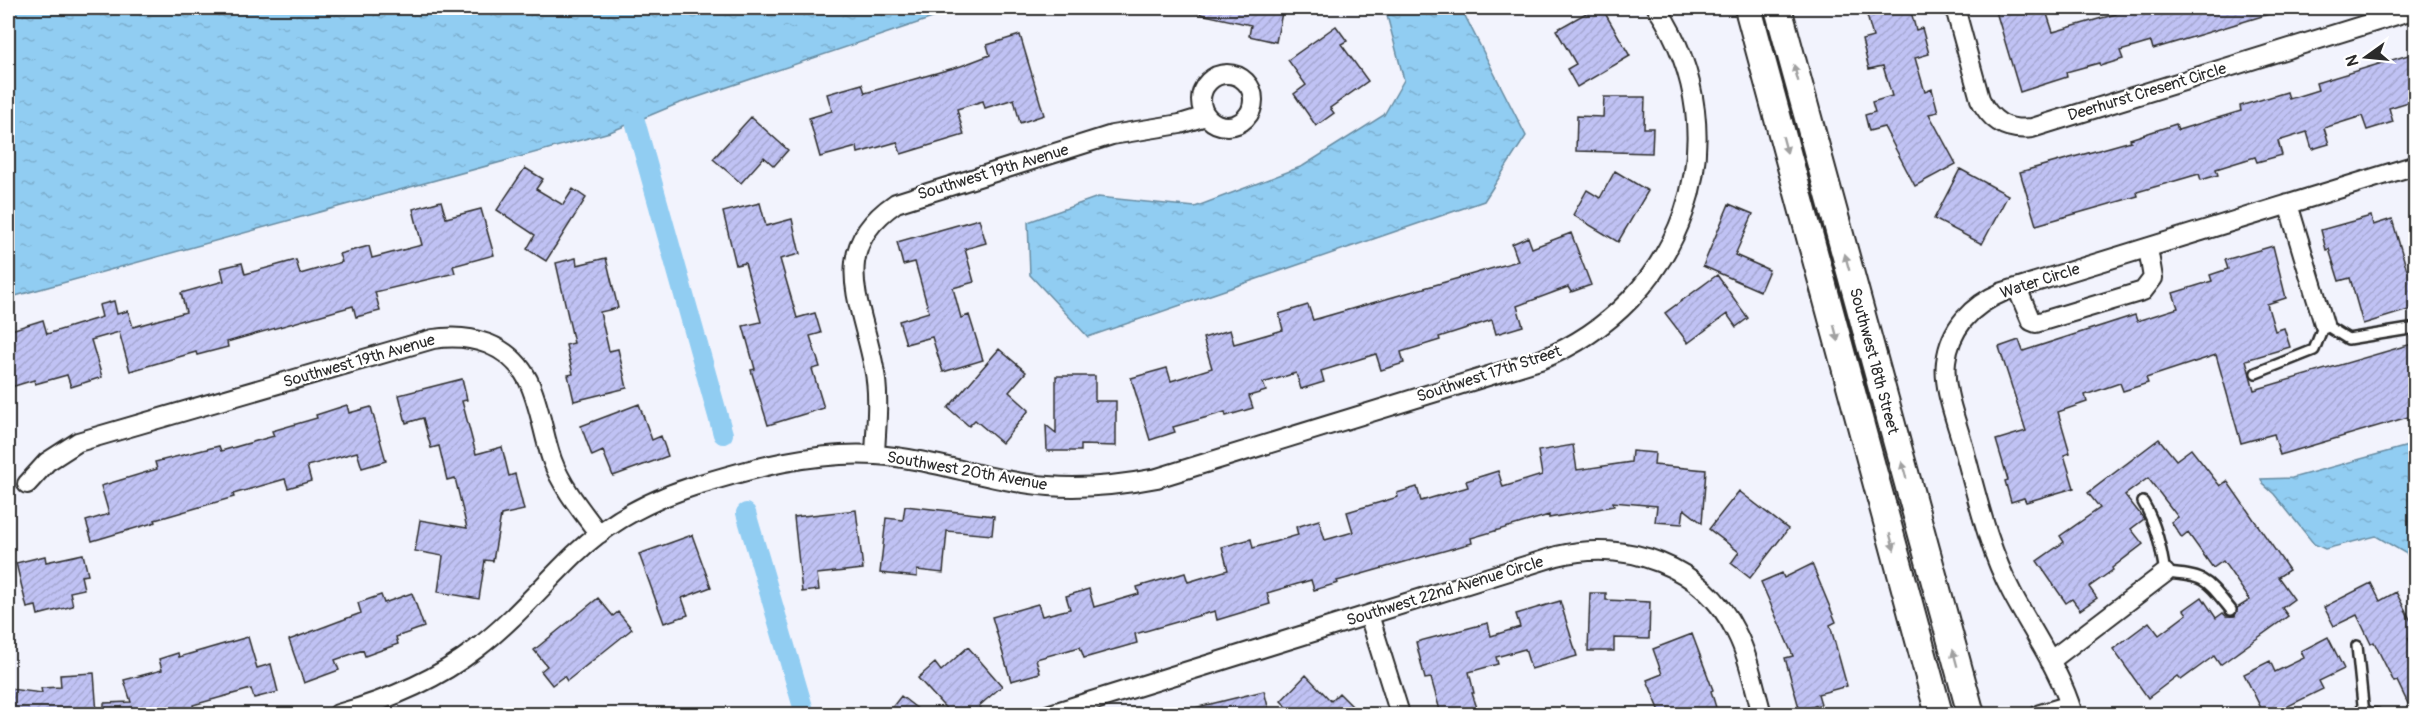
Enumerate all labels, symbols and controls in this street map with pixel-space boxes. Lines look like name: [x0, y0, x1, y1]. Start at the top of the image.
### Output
north arrow: [2336, 27, 2396, 87]
text: N: [2341, 53, 2364, 68]
street label: Deerhurst Cresent Circle: [2065, 58, 2229, 126]
one-way arrow: [1791, 64, 1800, 82]
one-way arrow: [1781, 136, 1790, 154]
street label: Southwest 19th Avenue: [915, 139, 1071, 204]
one-way arrow: [1842, 252, 1851, 270]
street label: Water Circle: [1998, 259, 2082, 303]
street label: Southwest 18th Street: [1845, 286, 1903, 437]
one-way arrow: [1832, 324, 1841, 342]
street label: Southwest 19th Avenue: [281, 330, 437, 392]
street label: Southwest 17th Street: [1414, 341, 1565, 407]
street label: Southwest 20th Avenue: [885, 447, 1049, 495]
one-way arrow: [1899, 461, 1908, 479]
one-way arrow: [1888, 533, 1898, 551]
street label: Southwest 22nd Avenue Circle: [1344, 551, 1546, 631]
one-way arrow: [1950, 649, 1960, 667]

